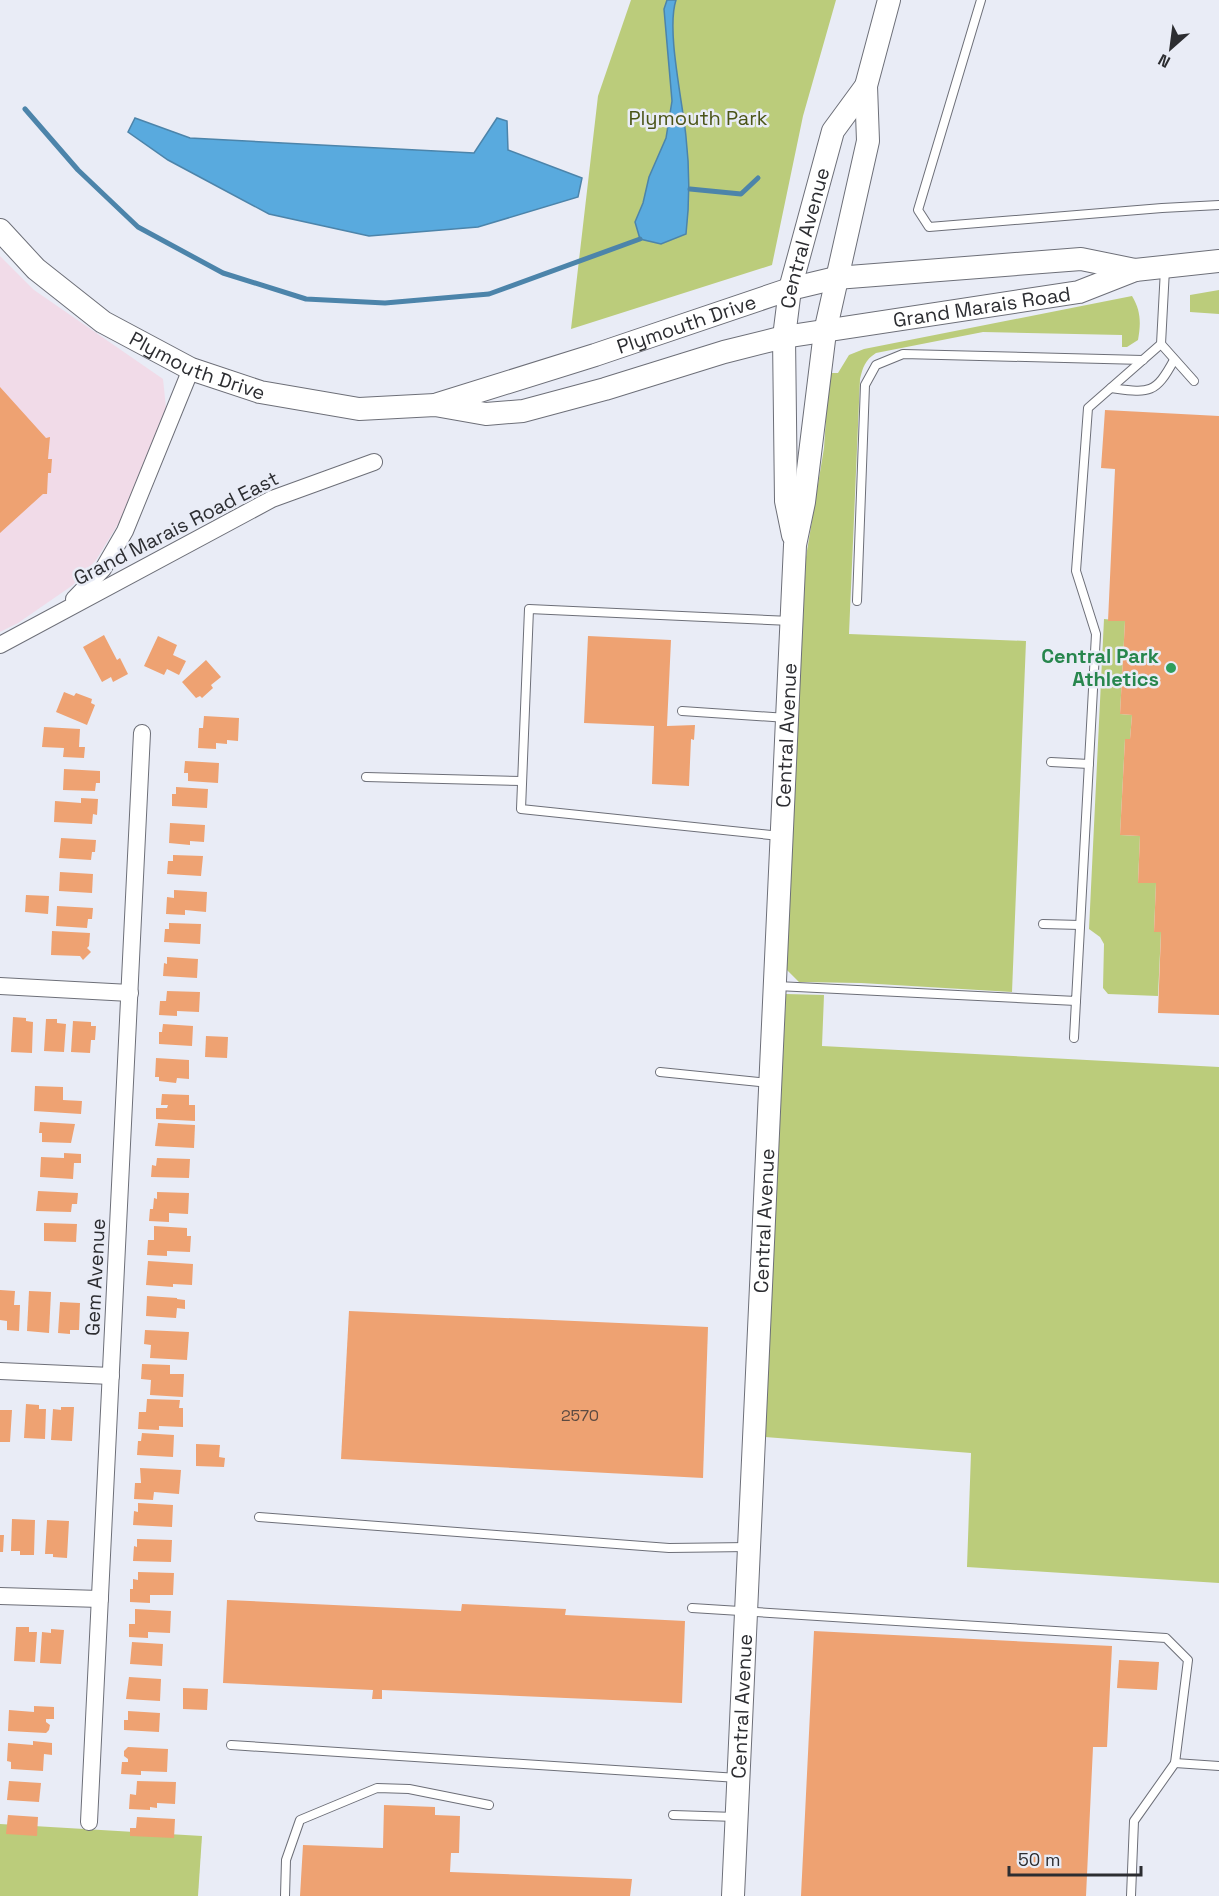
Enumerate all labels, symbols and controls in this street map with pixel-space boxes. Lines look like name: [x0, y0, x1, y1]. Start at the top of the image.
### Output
north arrow: [1141, 18, 1201, 78]
text: N: [1155, 49, 1174, 73]
park label: Plymouth Park: [628, 105, 768, 131]
street label: Central Avenue: [775, 165, 835, 310]
street label: Grand Marais Road: [891, 280, 1073, 333]
street label: Plymouth Drive: [613, 288, 760, 360]
street label: Plymouth Drive: [125, 325, 269, 406]
street label: Grand Marais Road East: [69, 465, 283, 591]
place label: Central Park Athletics: [1041, 643, 1159, 692]
marker: Central Park Athletics: [1164, 661, 1178, 675]
street label: Central Avenue: [770, 662, 803, 808]
street label: Central Avenue: [748, 1148, 780, 1294]
street label: Gem Avenue: [79, 1218, 111, 1336]
house number: 2570: [561, 1405, 599, 1426]
street label: Central Avenue: [725, 1633, 758, 1779]
scale bar: [1009, 1839, 1141, 1877]
text: 50 m: [1018, 1848, 1060, 1871]

